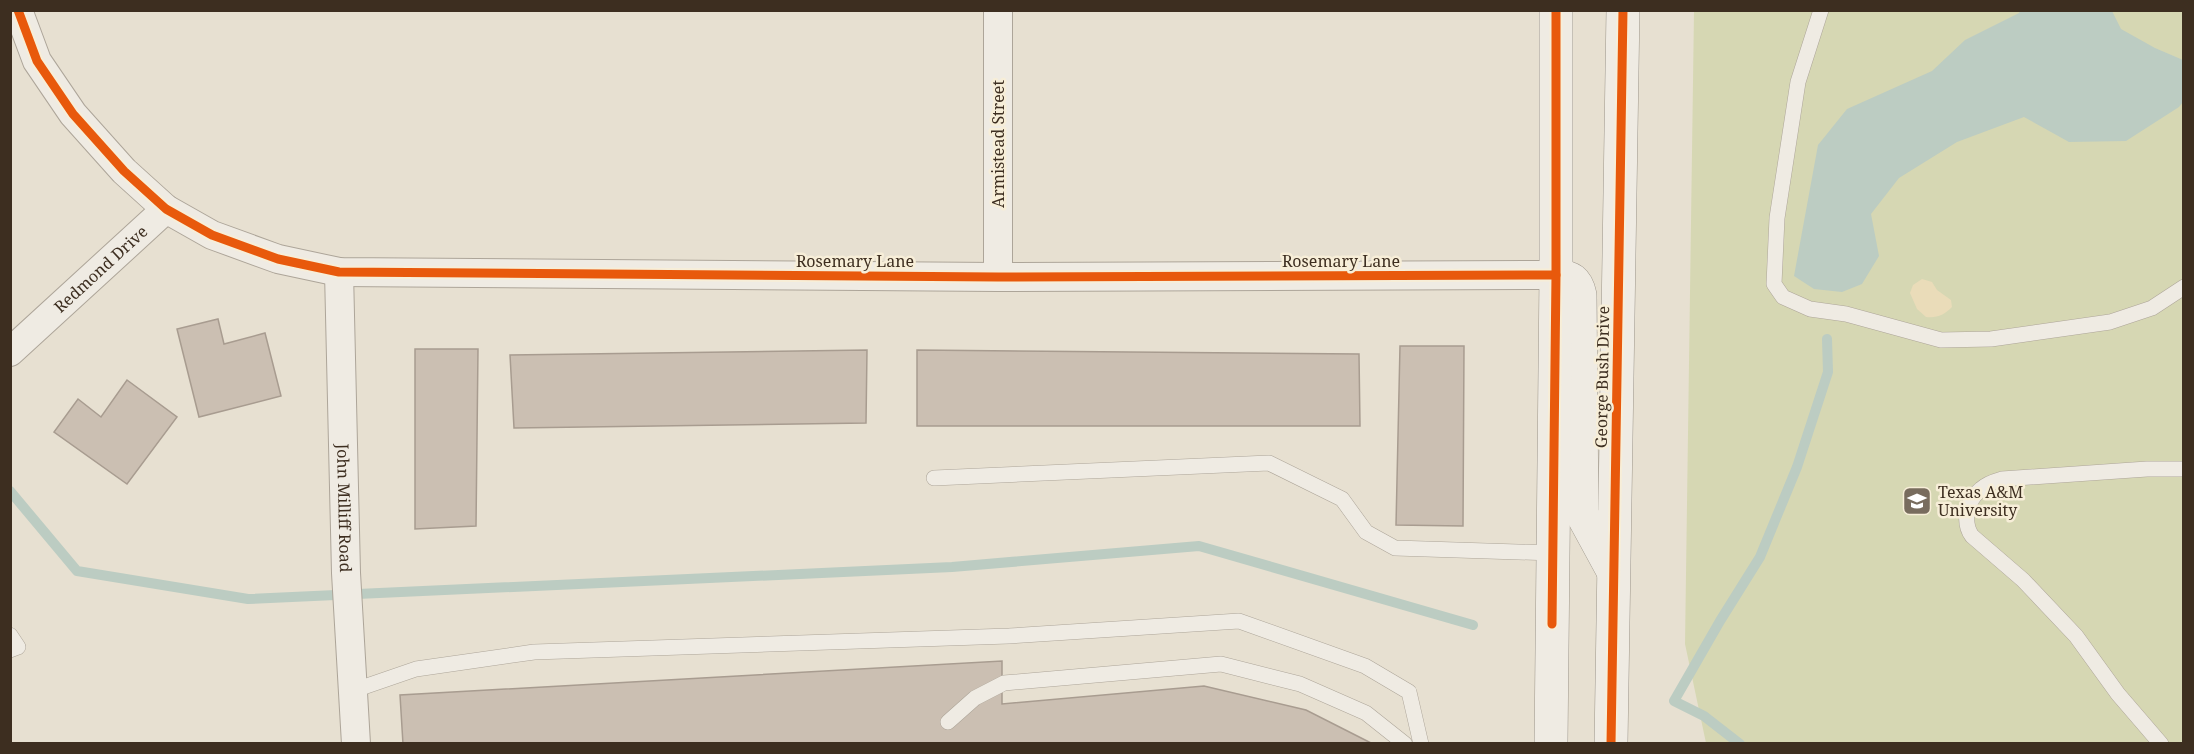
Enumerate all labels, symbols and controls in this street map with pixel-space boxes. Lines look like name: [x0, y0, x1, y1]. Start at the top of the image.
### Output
street label: Armistead Street: [987, 80, 1009, 208]
street label: Redmond Drive: [49, 220, 152, 317]
street label: Rosemary Lane: [796, 250, 914, 272]
street label: Rosemary Lane: [1282, 250, 1400, 272]
street label: George Bush Drive: [1590, 306, 1614, 448]
street label: John Milliff Road: [332, 442, 357, 573]
place label: Texas A&M University: [1938, 481, 2023, 521]
school or university icon: Texas A&M University: [1901, 485, 1933, 517]

